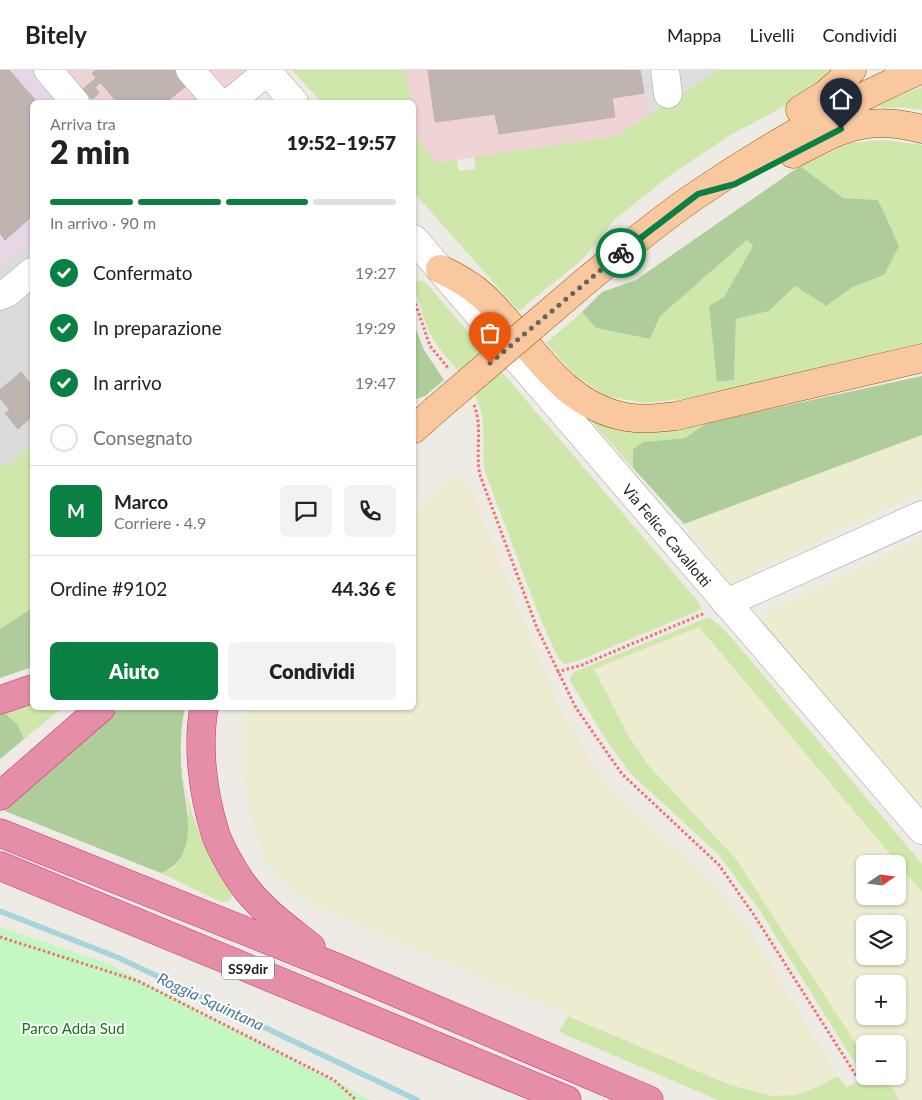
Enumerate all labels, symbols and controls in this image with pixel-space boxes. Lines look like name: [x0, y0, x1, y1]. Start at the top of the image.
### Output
text: Bitely: [25, 20, 87, 49]
text: Mappa: [667, 24, 722, 46]
text: Livelli: [750, 24, 794, 46]
text: Condividi: [822, 24, 897, 46]
pin: [820, 78, 862, 129]
icon: home: [827, 85, 855, 113]
text: Arriva tra: [50, 114, 116, 133]
text: 19:52–19:57: [287, 131, 396, 154]
text: 2 min: [50, 132, 130, 171]
text: In arrivo · 90 m: [50, 213, 156, 232]
courier: [596, 228, 646, 278]
icon: bike: [607, 239, 635, 267]
icon: check: [50, 259, 78, 287]
text: Confermato: [93, 261, 193, 284]
text: 19:27: [355, 263, 396, 282]
pin: [469, 312, 511, 363]
icon: check: [50, 314, 78, 342]
text: In preparazione: [93, 316, 222, 339]
text: 19:29: [355, 318, 396, 337]
icon: bag: [476, 319, 504, 347]
icon: check: [50, 369, 78, 397]
text: In arrivo: [93, 371, 162, 394]
text: 19:47: [355, 373, 396, 392]
text: Consegnato: [93, 426, 192, 449]
street label: Via Felice Cavallotti: [619, 480, 715, 590]
button: chat: [280, 485, 332, 537]
button: phone: [344, 485, 396, 537]
text: Marco: [114, 490, 168, 513]
text: M: [67, 499, 85, 522]
text: Corriere · 4.9: [114, 513, 206, 532]
text: Ordine #9102: [50, 577, 167, 600]
text: 44.36 €: [332, 577, 396, 600]
button: Aiuto: [50, 642, 218, 700]
button: Condividi: [228, 642, 396, 700]
north arrow: [856, 855, 906, 905]
map controls: [856, 855, 906, 1085]
button: layers: [856, 915, 906, 965]
road number: SS9dir: [222, 956, 274, 980]
water label: Roggia Squintana: [155, 968, 267, 1034]
button: +: [856, 975, 906, 1025]
park label: Parco Adda Sud: [21, 1019, 125, 1037]
button: −: [856, 1035, 906, 1085]

